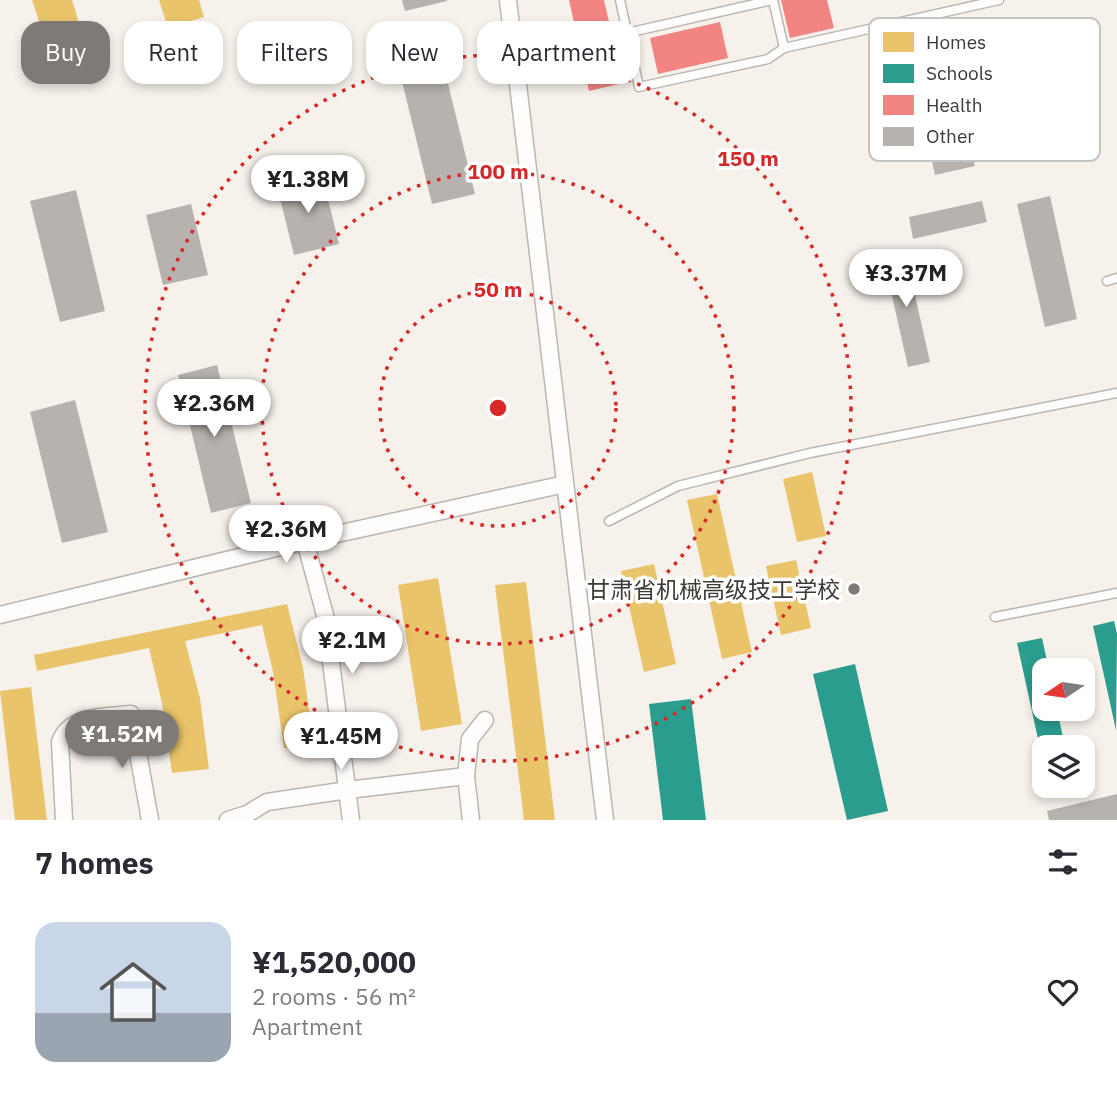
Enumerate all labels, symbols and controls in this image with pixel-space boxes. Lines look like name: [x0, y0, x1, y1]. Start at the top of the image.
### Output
legend: [869, 18, 1100, 161]
chip: Buy: [21, 21, 110, 84]
chip: Rent: [124, 21, 223, 84]
chip: Filters: [237, 21, 352, 84]
chip: New: [366, 21, 463, 84]
chip: Apartment: [477, 21, 640, 84]
text: Homes: [926, 30, 986, 54]
text: Schools: [926, 61, 993, 85]
text: Health: [926, 93, 983, 117]
text: Other: [926, 124, 974, 148]
text: 150 m: [717, 144, 779, 172]
pin: ¥1.38M: [251, 156, 365, 215]
text: 100 m: [467, 157, 529, 185]
text: ¥1.38M: [267, 163, 349, 193]
pin: ¥3.37M: [849, 250, 963, 309]
text: ¥3.37M: [865, 257, 947, 287]
text: 50 m: [474, 275, 522, 303]
pin: ¥2.36M: [157, 380, 271, 439]
text: ¥2.36M: [173, 387, 255, 417]
centre of rings: [486, 396, 510, 420]
pin: ¥2.36M: [229, 505, 343, 565]
text: ¥2.36M: [245, 513, 327, 543]
place label: 甘肃省机械高级技工学校: [587, 574, 840, 604]
marker: 甘肃省机械高级技工学校: [846, 581, 862, 597]
pin: ¥2.1M: [303, 616, 401, 676]
text: ¥2.1M: [318, 624, 386, 654]
north arrow: [1032, 658, 1096, 721]
map controls: [1032, 658, 1095, 798]
pin: ¥1.52M: [65, 710, 179, 770]
pin: ¥1.45M: [284, 712, 398, 772]
text: ¥1.52M: [81, 718, 163, 748]
text: ¥1.45M: [300, 720, 382, 750]
button: layers: [1032, 735, 1095, 798]
text: 7 homes: [35, 843, 154, 882]
icon: filters: [1044, 843, 1082, 881]
text: ¥1,520,000: [252, 942, 416, 981]
icon: home: [91, 950, 175, 1034]
icon: heart: [1044, 973, 1082, 1011]
text: 2 rooms · 56 m²: [252, 981, 416, 1011]
text: Apartment: [252, 1011, 363, 1041]

